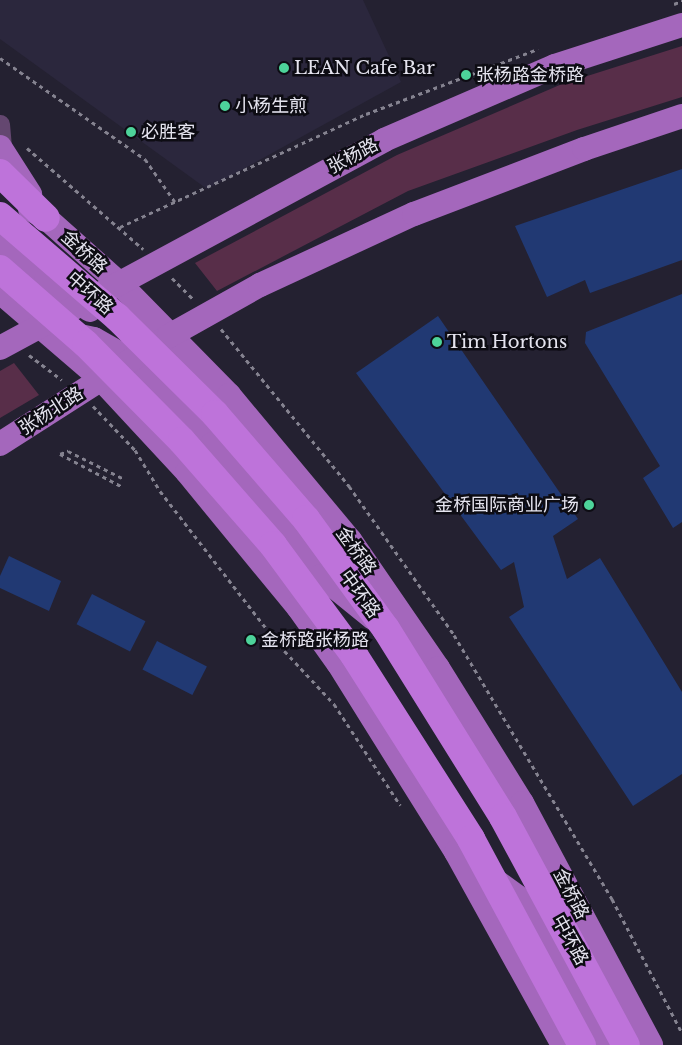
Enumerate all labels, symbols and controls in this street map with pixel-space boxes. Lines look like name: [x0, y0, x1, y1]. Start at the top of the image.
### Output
place label: LEAN Cafe Bar: [294, 57, 435, 79]
marker: LEAN Cafe Bar: [278, 62, 290, 74]
place label: 张杨路金桥路: [476, 64, 584, 86]
marker: 张杨路金桥路: [460, 69, 472, 81]
place label: 小杨生煎: [235, 95, 307, 117]
marker: 小杨生煎: [219, 100, 231, 112]
place label: 必胜客: [141, 121, 195, 143]
marker: 必胜客: [125, 126, 137, 138]
street label: 张杨路: [324, 134, 382, 178]
street label: 金桥路: [57, 226, 111, 278]
street label: 中环路: [63, 267, 117, 319]
place label: Tim Hortons: [447, 331, 567, 353]
marker: Tim Hortons: [431, 336, 443, 348]
street label: 张杨北路: [15, 382, 87, 440]
place label: 金桥国际商业广场: [435, 494, 579, 516]
marker: 金桥国际商业广场: [583, 499, 595, 511]
street label: 金桥路: [331, 523, 381, 579]
street label: 中环路: [335, 566, 385, 622]
place label: 金桥路张杨路: [261, 629, 369, 651]
marker: 金桥路张杨路: [245, 634, 257, 646]
street label: 金桥路: [549, 865, 593, 923]
street label: 中环路: [547, 911, 593, 969]

